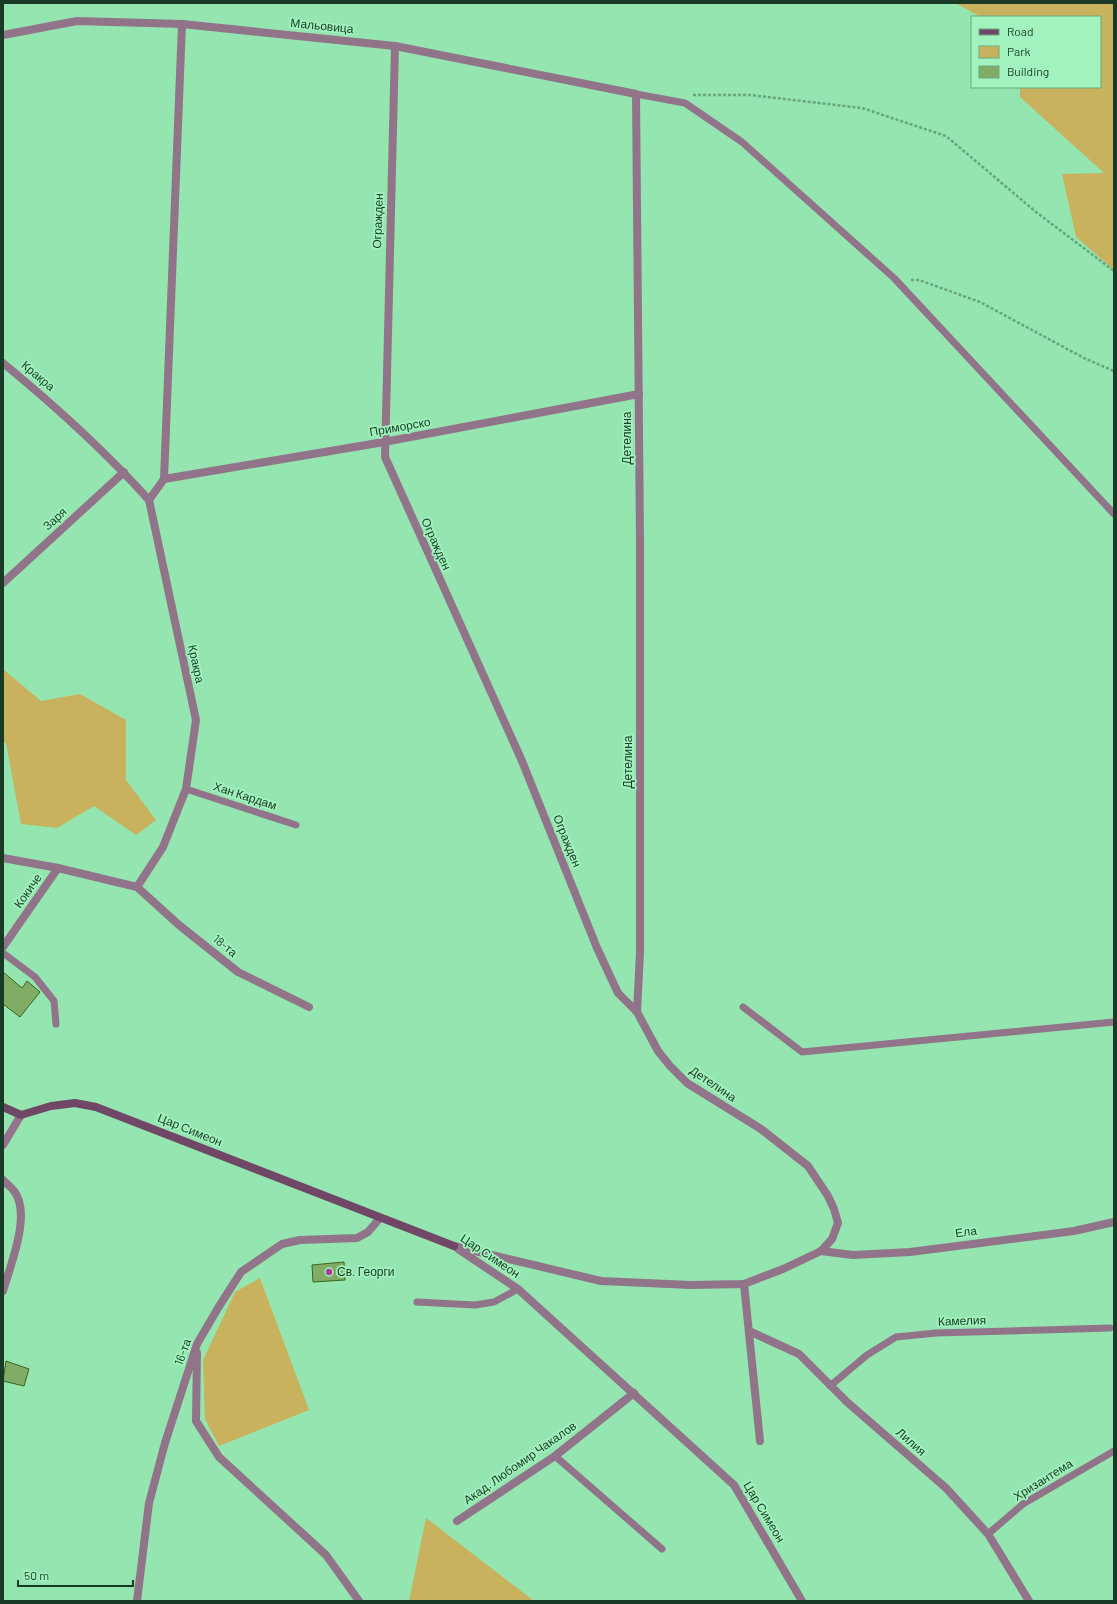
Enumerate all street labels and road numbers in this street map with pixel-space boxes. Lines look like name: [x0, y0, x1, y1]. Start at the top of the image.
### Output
street label: Мальовица: [290, 15, 355, 36]
street label: Огражден: [369, 193, 386, 249]
street label: Кракра: [19, 357, 58, 394]
street label: Детелина: [619, 411, 634, 465]
street label: Приморско: [368, 414, 432, 439]
street label: Заря: [40, 504, 70, 533]
street label: Огражден: [418, 515, 455, 572]
street label: Кракра: [185, 643, 208, 685]
street label: Детелина: [620, 735, 635, 789]
street label: Хан Кардам: [212, 778, 279, 813]
street label: Огражден: [550, 812, 585, 869]
street label: Кокиче: [10, 870, 44, 910]
street label: 18-та: [211, 931, 241, 959]
street label: Детелина: [687, 1063, 740, 1105]
street label: Цар Симеон: [156, 1110, 225, 1149]
street label: Ела: [954, 1223, 978, 1239]
street label: Цар Симеон: [458, 1230, 523, 1281]
street label: Камелия: [938, 1312, 986, 1328]
street label: 16-та: [171, 1336, 193, 1367]
street label: Акад. Любомир Чакалов: [460, 1418, 579, 1507]
street label: Лилия: [894, 1425, 929, 1458]
street label: Хризантема: [1010, 1455, 1075, 1504]
street label: Цар Симеон: [740, 1479, 788, 1545]

